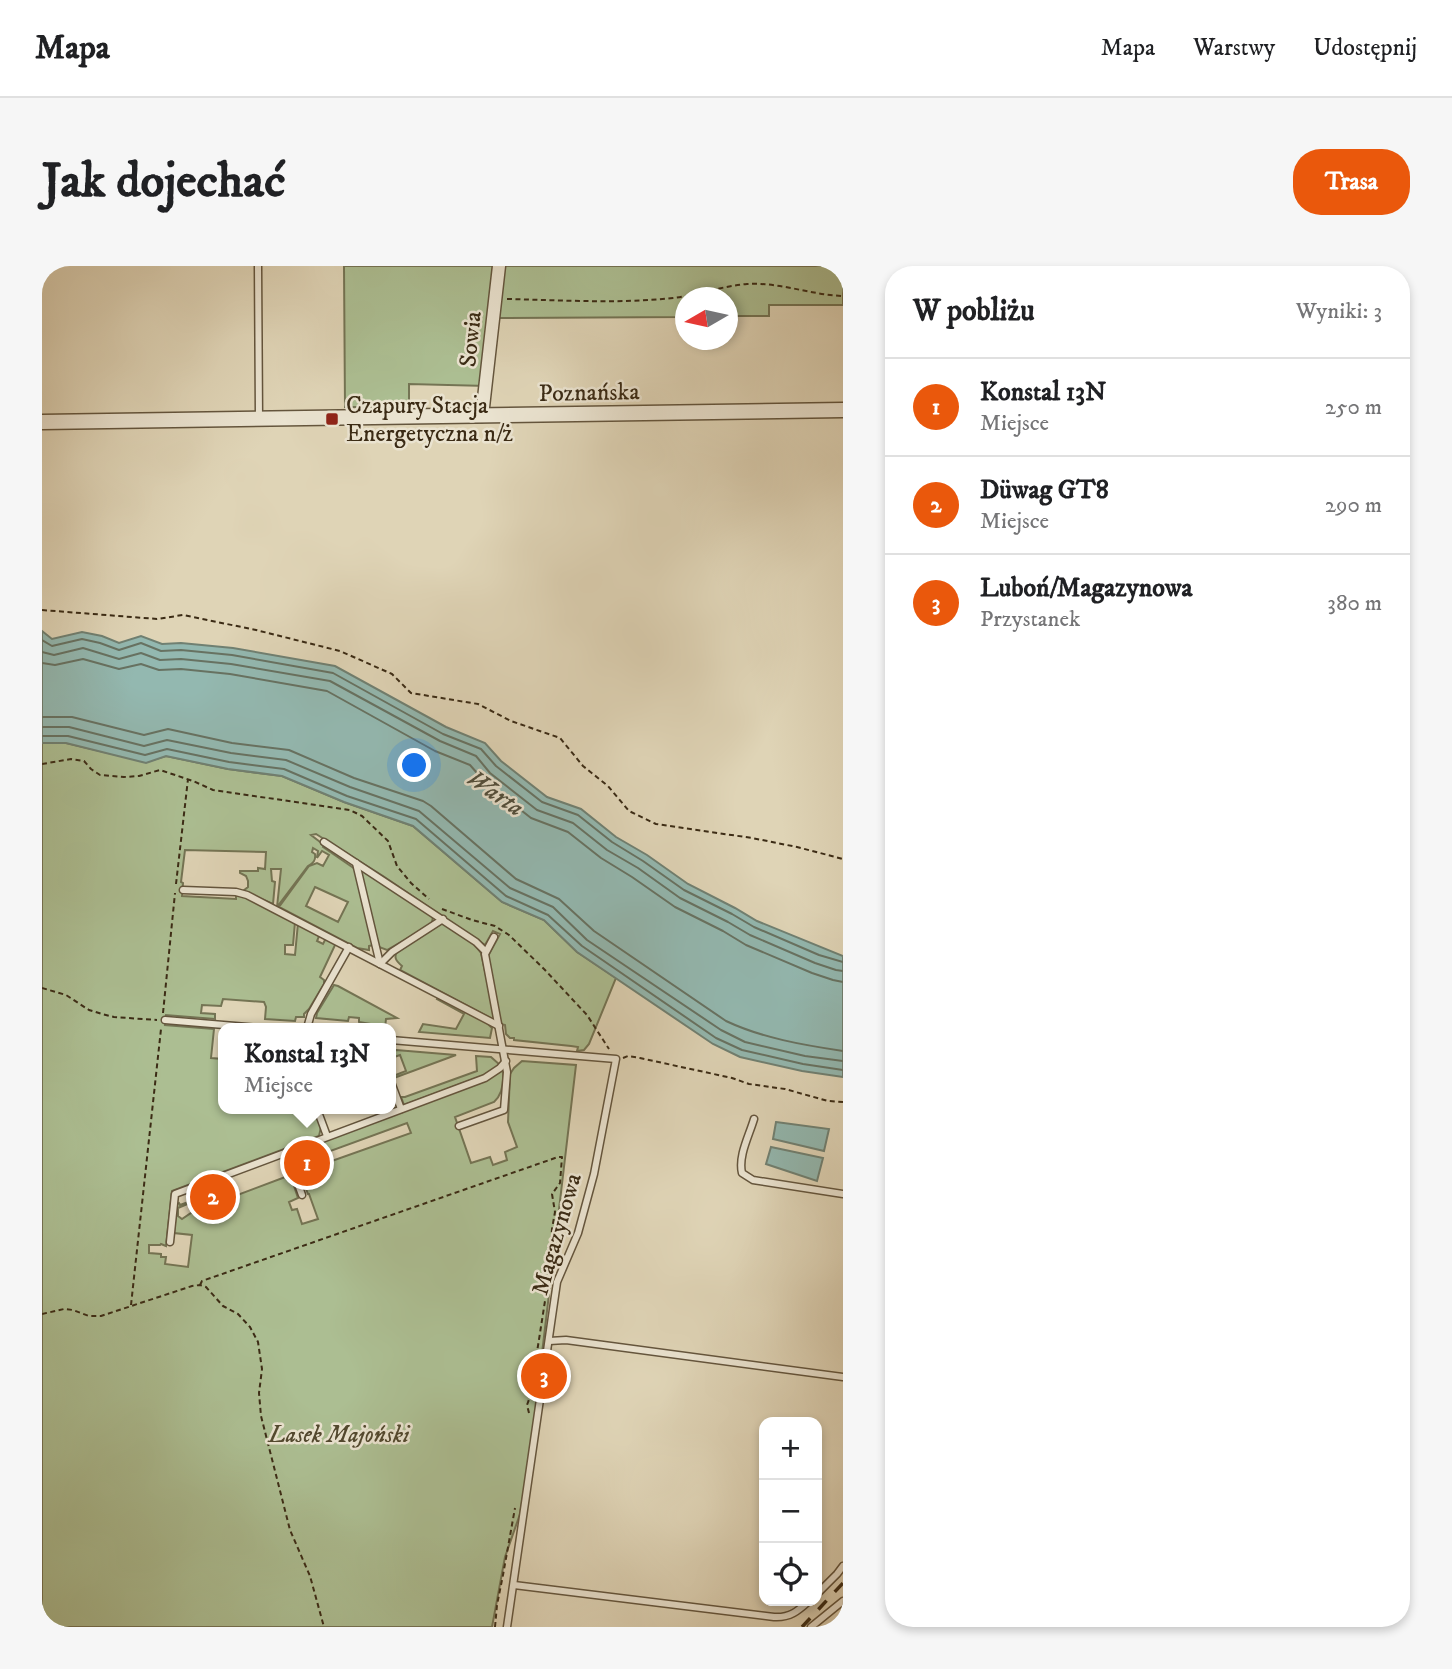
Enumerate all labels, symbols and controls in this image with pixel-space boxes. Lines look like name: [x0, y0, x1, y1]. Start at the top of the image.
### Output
text: Mapa: [35, 28, 110, 69]
text: Mapa: [1101, 33, 1155, 63]
text: Warstwy: [1193, 33, 1275, 63]
text: Udostępnij: [1313, 33, 1417, 63]
button: Trasa: [1293, 149, 1410, 215]
text: Jak dojechać: [42, 151, 285, 213]
north arrow: [675, 287, 738, 350]
text: W pobliżu: [913, 293, 1035, 330]
text: Wyniki: 3: [1296, 297, 1382, 326]
street label: Sowia: [453, 309, 489, 368]
text: Konstal 13N: [980, 376, 1106, 409]
street label: Poznańska: [538, 377, 641, 409]
place label: Czapury Stacja Energetyczna n/ż: [346, 391, 514, 449]
text: 1: [932, 393, 940, 422]
text: 250 m: [1325, 393, 1382, 422]
text: Miejsce: [980, 409, 1049, 438]
marker: Czapury Stacja Energetyczna n/ż: [324, 411, 340, 427]
text: Düwag GT8: [980, 474, 1109, 507]
text: 2: [930, 491, 942, 520]
text: 290 m: [1325, 491, 1382, 520]
text: Miejsce: [980, 507, 1049, 536]
text: Luboń/Magazynowa: [980, 572, 1193, 605]
text: 3: [932, 589, 940, 618]
text: 380 m: [1327, 589, 1382, 618]
text: Przystanek: [980, 605, 1080, 634]
your location: [397, 748, 431, 782]
water label: Warta: [460, 762, 530, 824]
popup: [218, 1023, 396, 1114]
text: Konstal 13N: [244, 1038, 370, 1071]
text: Miejsce: [244, 1071, 313, 1100]
pin: 1: [284, 1137, 330, 1189]
street label: Magazynowa: [525, 1169, 589, 1299]
pin: 2: [190, 1171, 236, 1223]
pin: 3: [521, 1350, 567, 1402]
map controls: [759, 1417, 822, 1606]
button: +: [759, 1417, 822, 1480]
park label: Lasek Majoński: [267, 1420, 411, 1450]
button: −: [759, 1480, 822, 1543]
button: locate: [759, 1543, 822, 1606]

